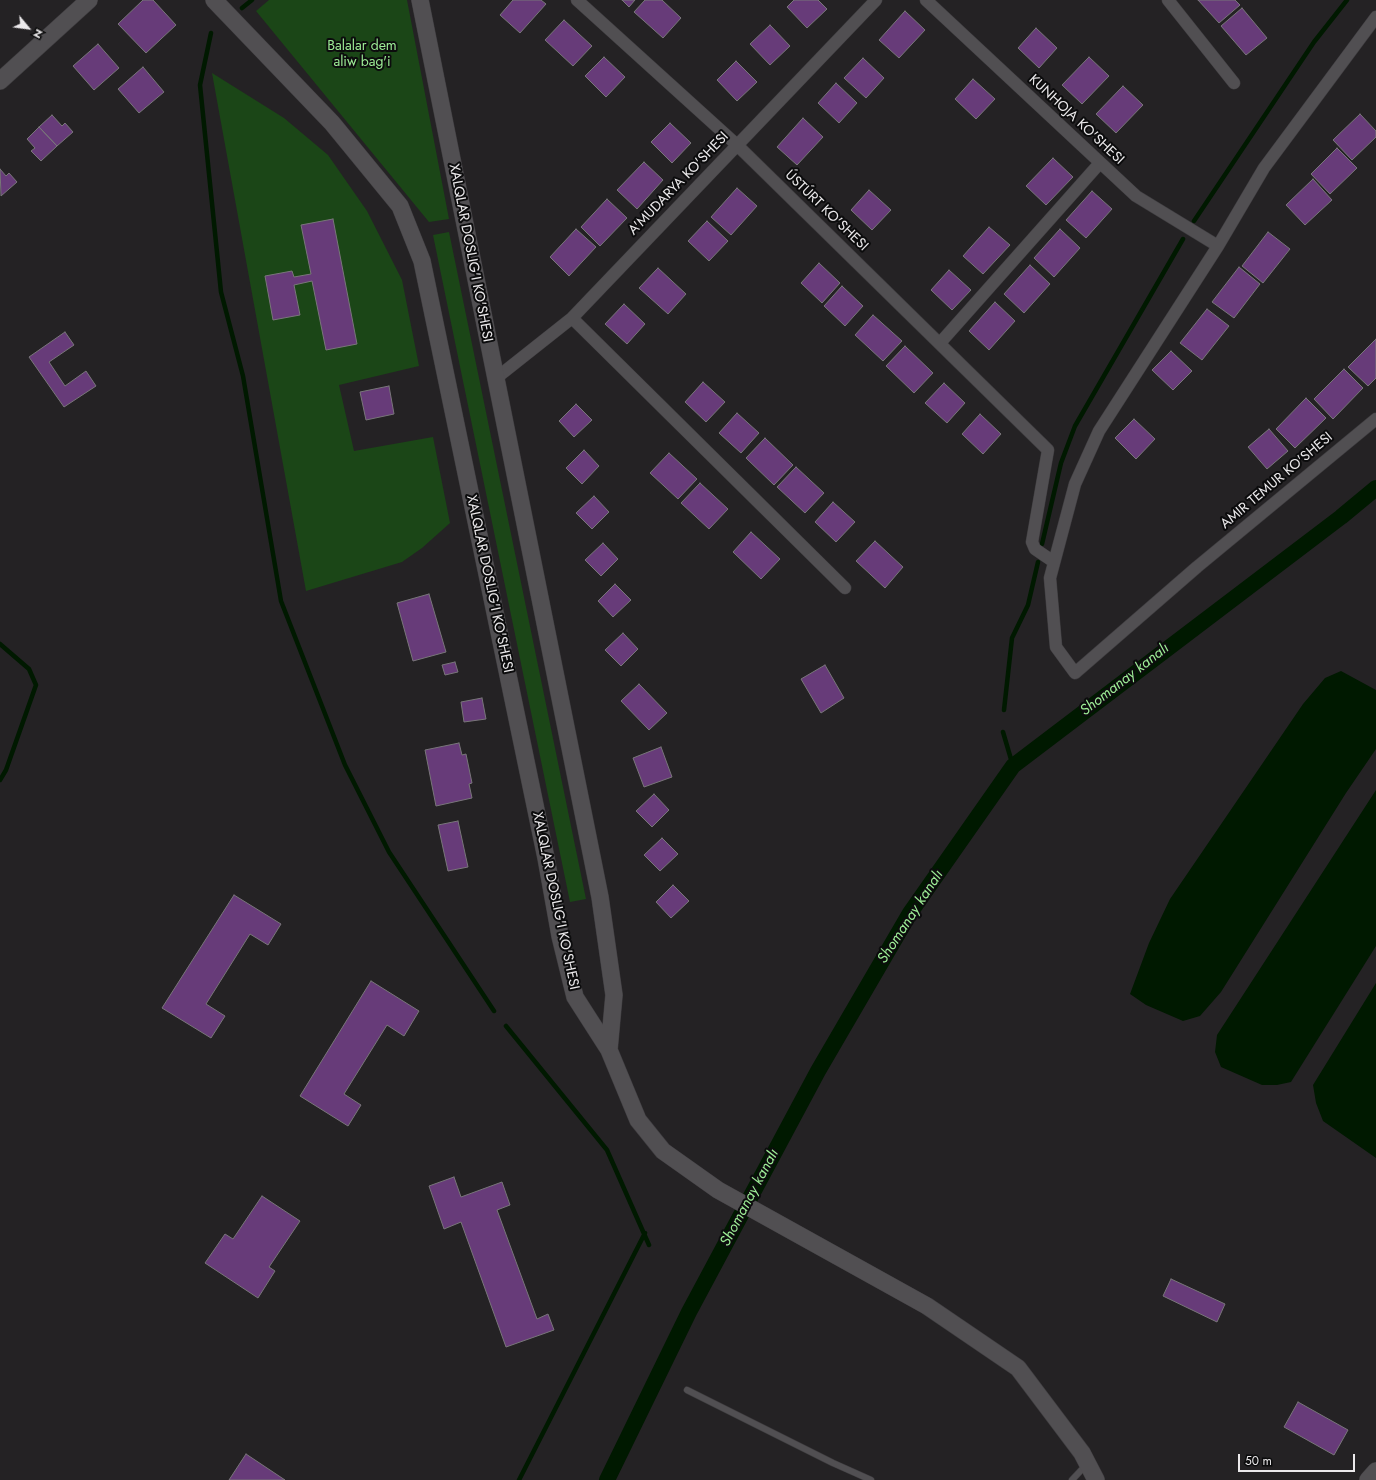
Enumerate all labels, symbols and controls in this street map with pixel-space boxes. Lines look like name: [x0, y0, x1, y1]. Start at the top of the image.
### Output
north arrow: [8, 8, 48, 48]
text: N: [29, 26, 48, 42]
park label: Balalar dem aliw bag'i: [327, 39, 397, 72]
street label: KUNHOJA KO'SHESI: [1025, 72, 1127, 168]
street label: A'MUDARYA KO'SHESI: [625, 129, 733, 239]
street label: XALQLAR DOSLIG'I KO'SHESI: [444, 162, 496, 344]
street label: ÚSTÚRT KO'SHESI: [781, 167, 871, 255]
street label: AMIR TEMUR KO'SHESI: [1218, 429, 1336, 533]
street label: XALQLAR DOSLIG'I KO'SHESI: [462, 494, 516, 674]
water label: Shomanay kanalı: [1077, 640, 1173, 720]
street label: XALQLAR DOSLIG'I KO'SHESI: [528, 811, 582, 991]
water label: Shomanay kanalı: [874, 867, 948, 967]
water label: Shomanay kanalı: [717, 1146, 783, 1250]
scale bar: [1240, 1446, 1357, 1472]
text: 50 m: [1245, 1452, 1272, 1470]

